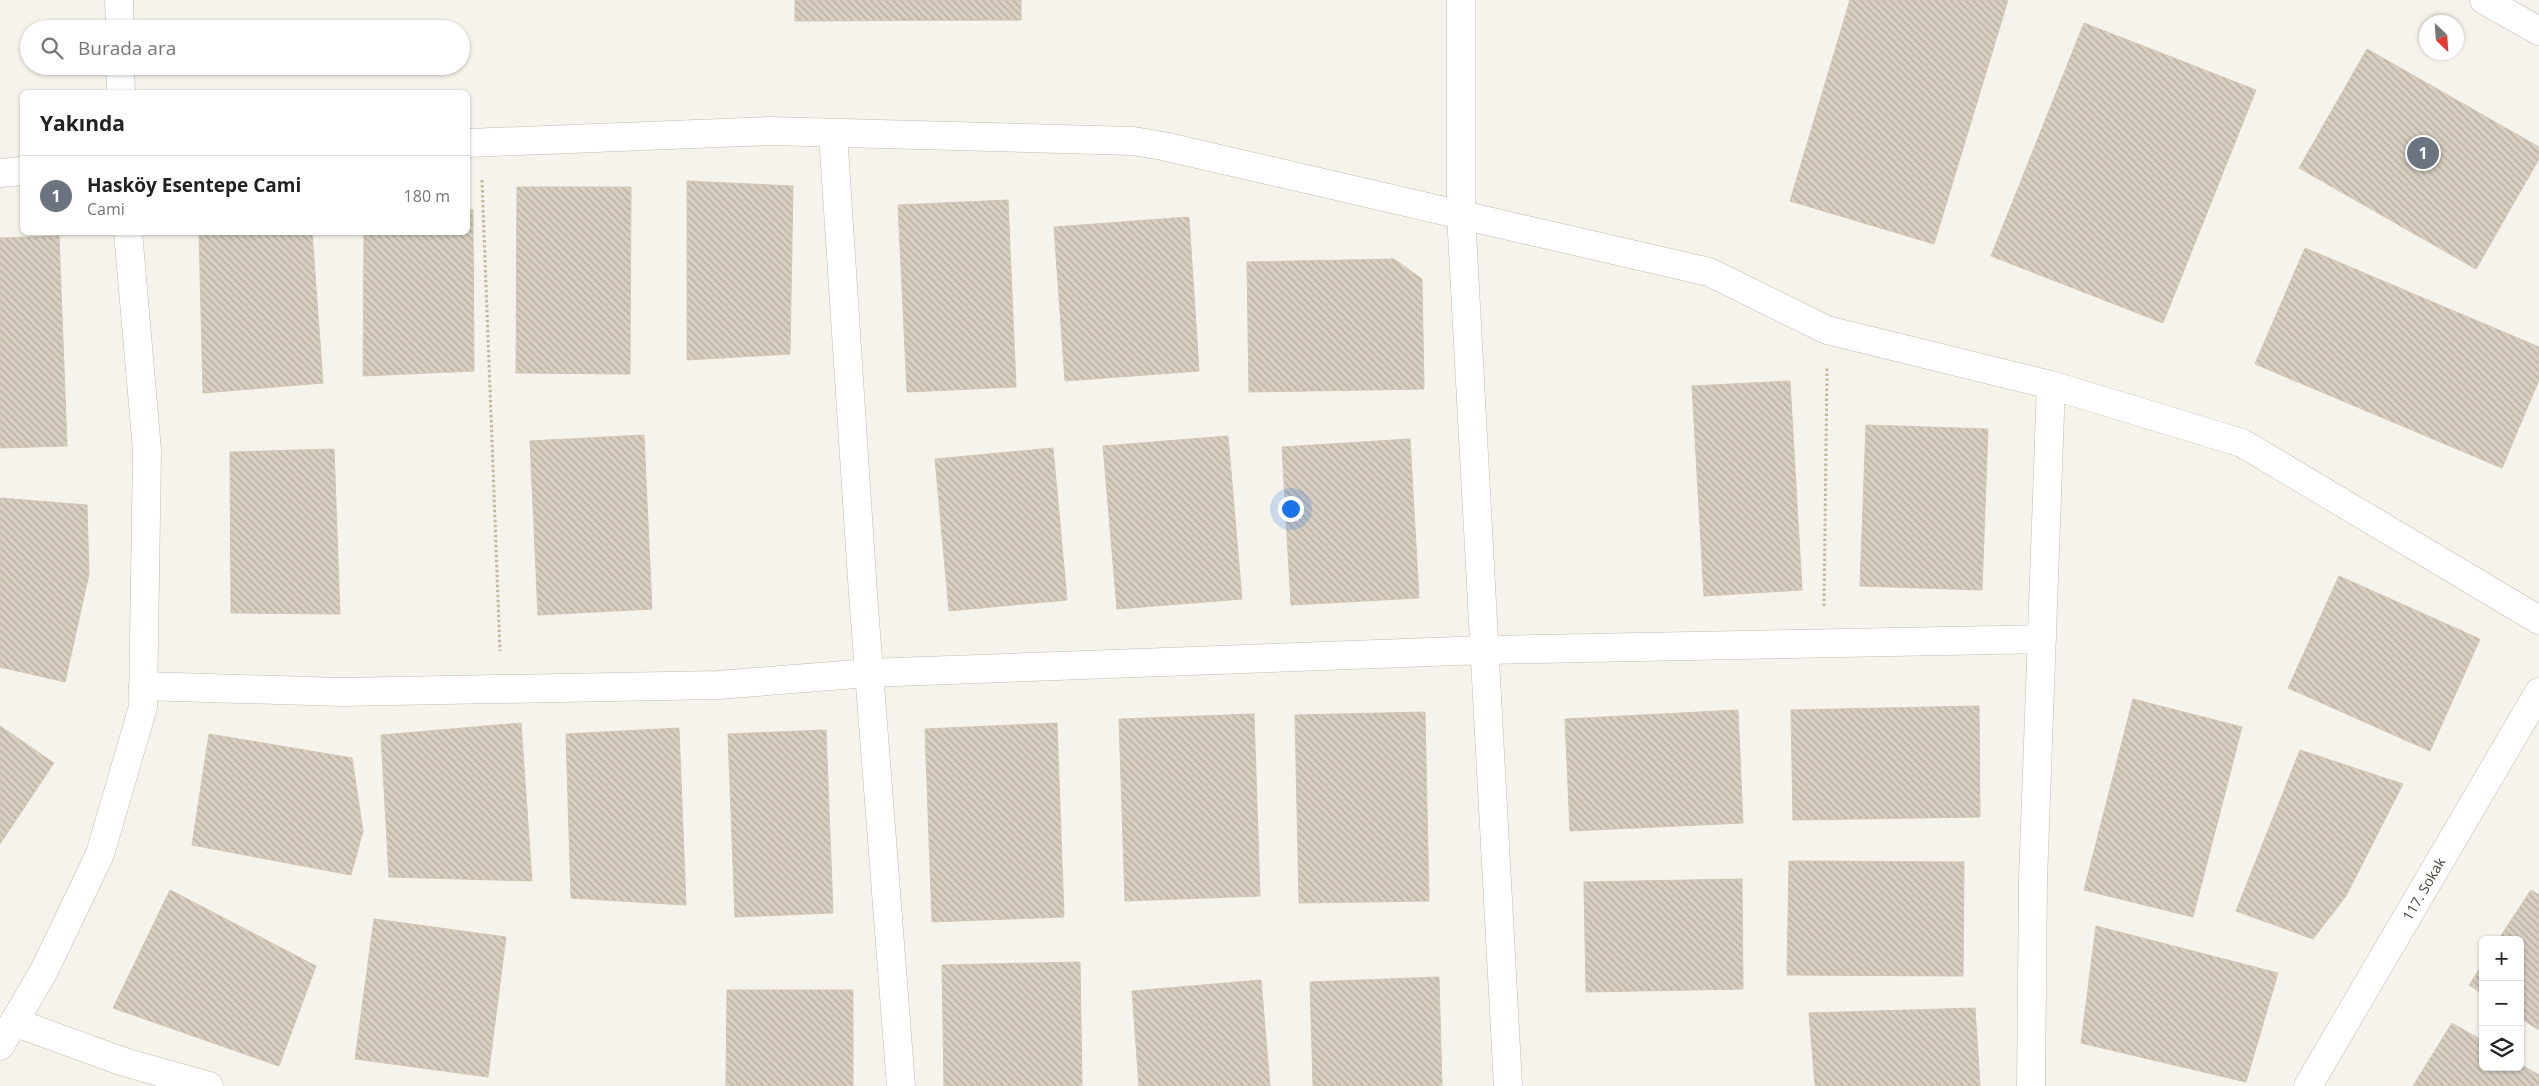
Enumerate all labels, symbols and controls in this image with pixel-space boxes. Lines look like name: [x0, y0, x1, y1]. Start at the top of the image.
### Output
north arrow: [2419, 15, 2464, 60]
search box: [20, 20, 470, 75]
icon: search: [38, 34, 66, 62]
text: Burada ara: [78, 35, 176, 61]
text: Yakında: [40, 109, 125, 137]
pin: 1: [2407, 134, 2439, 172]
text: Hasköy Esentepe Cami: [87, 172, 301, 198]
text: 1: [51, 185, 61, 207]
text: 180 m: [404, 185, 450, 207]
text: Cami: [87, 198, 125, 220]
your location: [1278, 496, 1304, 522]
street label: 117. Sokak: [2398, 853, 2450, 924]
map controls: [2479, 936, 2524, 1071]
button: +: [2479, 936, 2524, 981]
button: −: [2479, 981, 2524, 1026]
button: layers: [2479, 1026, 2524, 1071]

